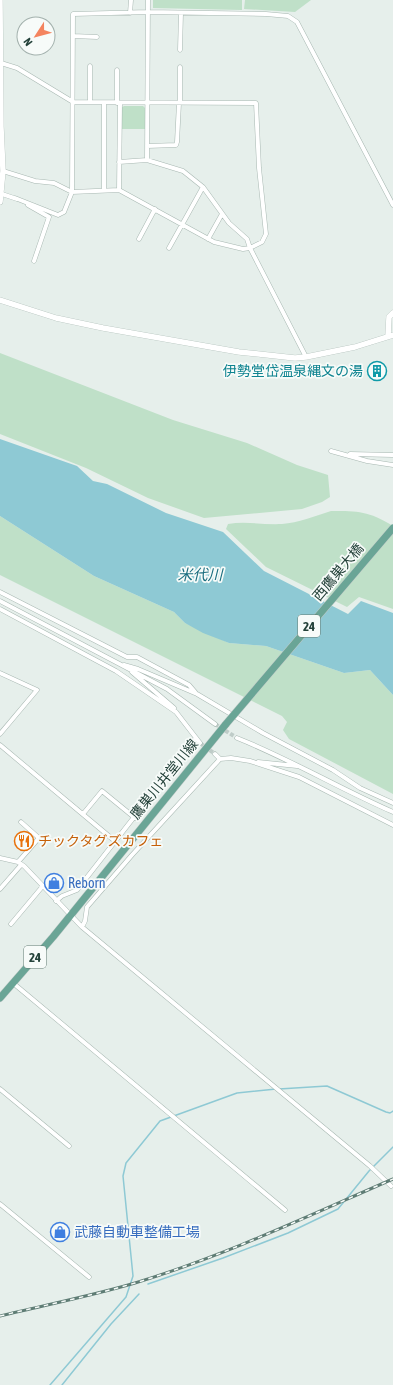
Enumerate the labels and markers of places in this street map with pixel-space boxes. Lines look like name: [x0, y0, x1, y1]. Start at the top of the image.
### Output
building icon: 伊勢堂岱温泉縄文の湯: [366, 360, 388, 382]
place label: 伊勢堂岱温泉縄文の湯: [223, 363, 363, 379]
restaurant icon: チックタグズカフェ: [13, 830, 35, 852]
place label: チックタグズカフェ: [38, 833, 163, 849]
shop icon: Reborn: [43, 872, 65, 894]
place label: Reborn: [68, 875, 106, 891]
shop icon: 武藤自動車整備工場: [49, 1221, 71, 1243]
place label: 武藤自動車整備工場: [74, 1224, 200, 1240]

